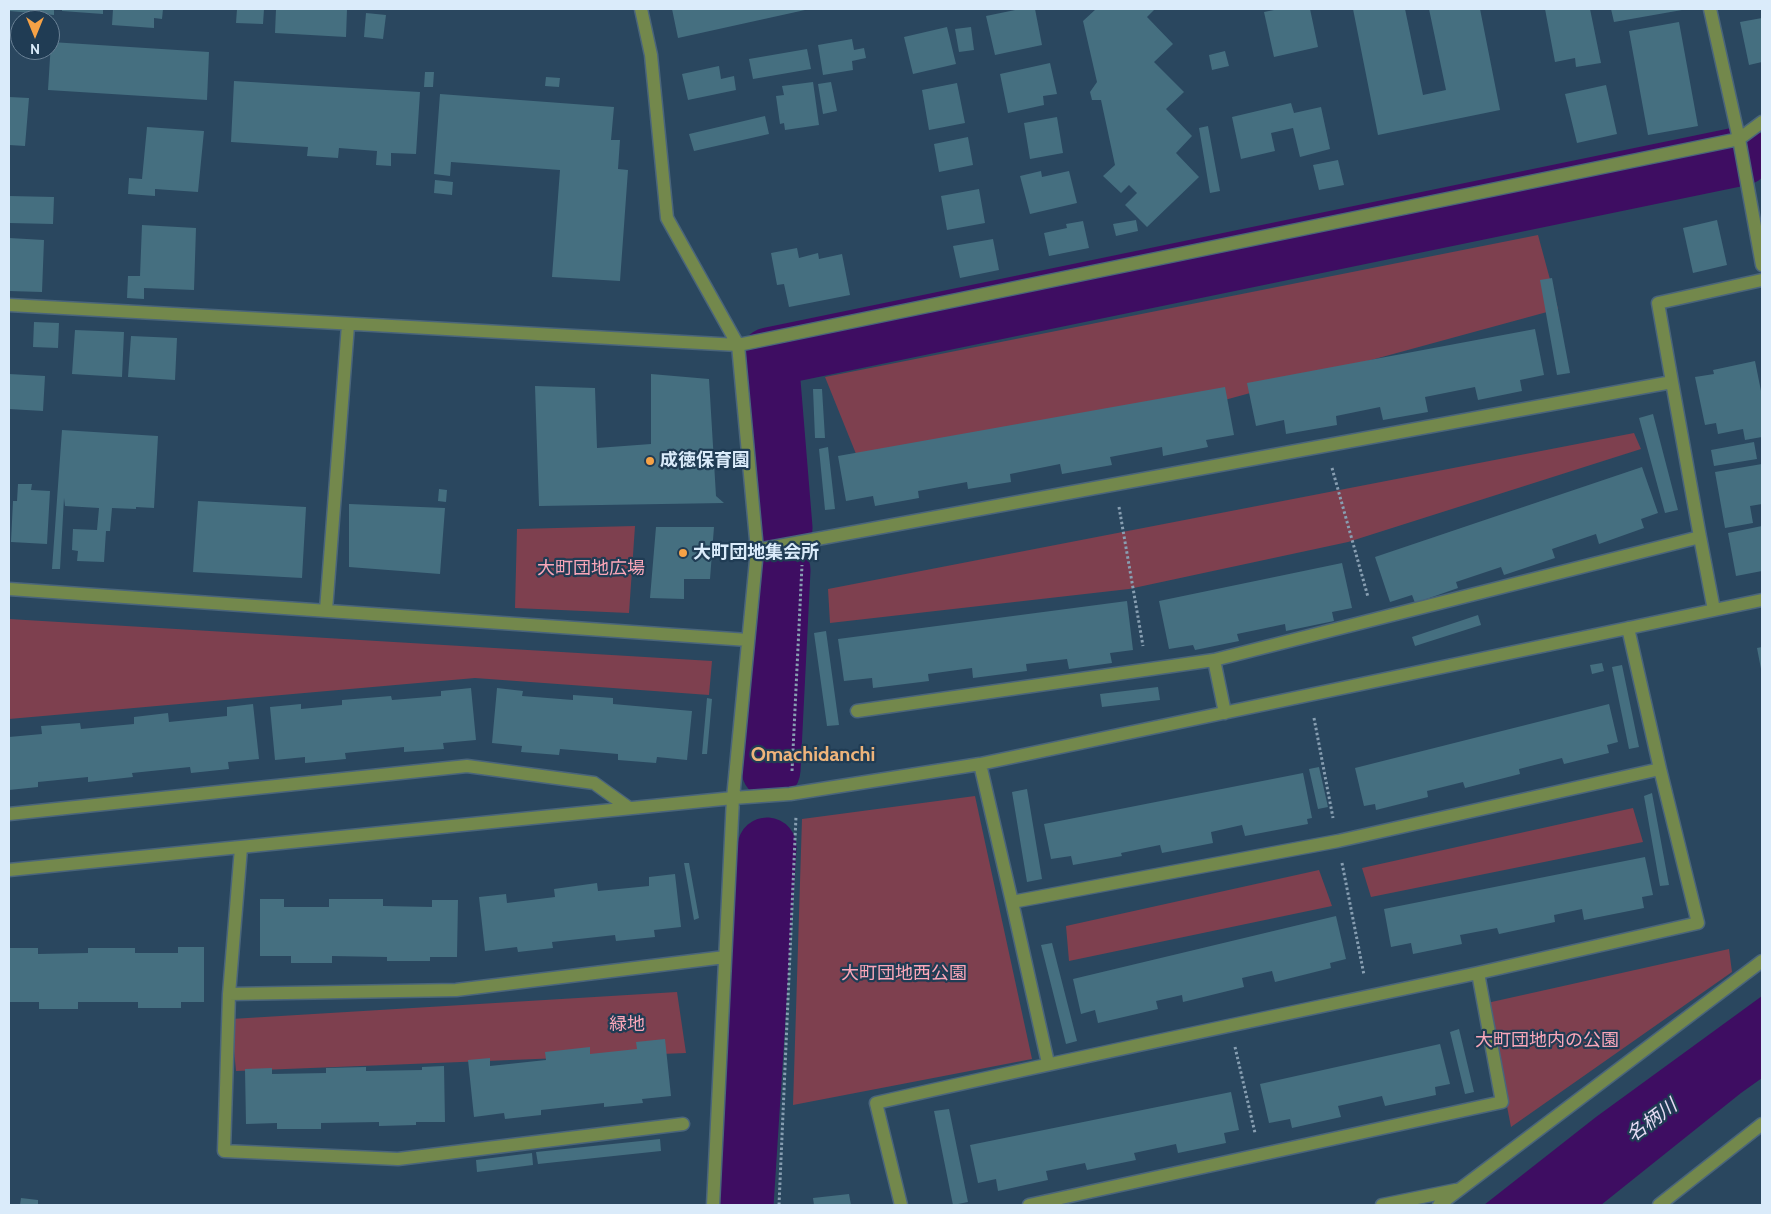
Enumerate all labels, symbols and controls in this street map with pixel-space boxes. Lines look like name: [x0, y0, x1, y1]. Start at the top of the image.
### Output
north arrow: [10, 10, 60, 60]
text: N: [30, 40, 40, 58]
place label: 成徳保育園: [660, 450, 750, 472]
marker: 成徳保育園: [644, 455, 656, 467]
place label: 大町団地集会所: [693, 542, 819, 564]
marker: 大町団地集会所: [677, 547, 689, 559]
park label: 大町団地広場: [537, 558, 645, 580]
district label: Omachidanchi: [751, 743, 875, 767]
park label: 大町団地西公園: [841, 963, 967, 985]
park label: 緑地: [609, 1014, 645, 1036]
park label: 大町団地内の公園: [1475, 1030, 1619, 1052]
water label: 名柄川: [1622, 1095, 1682, 1147]

